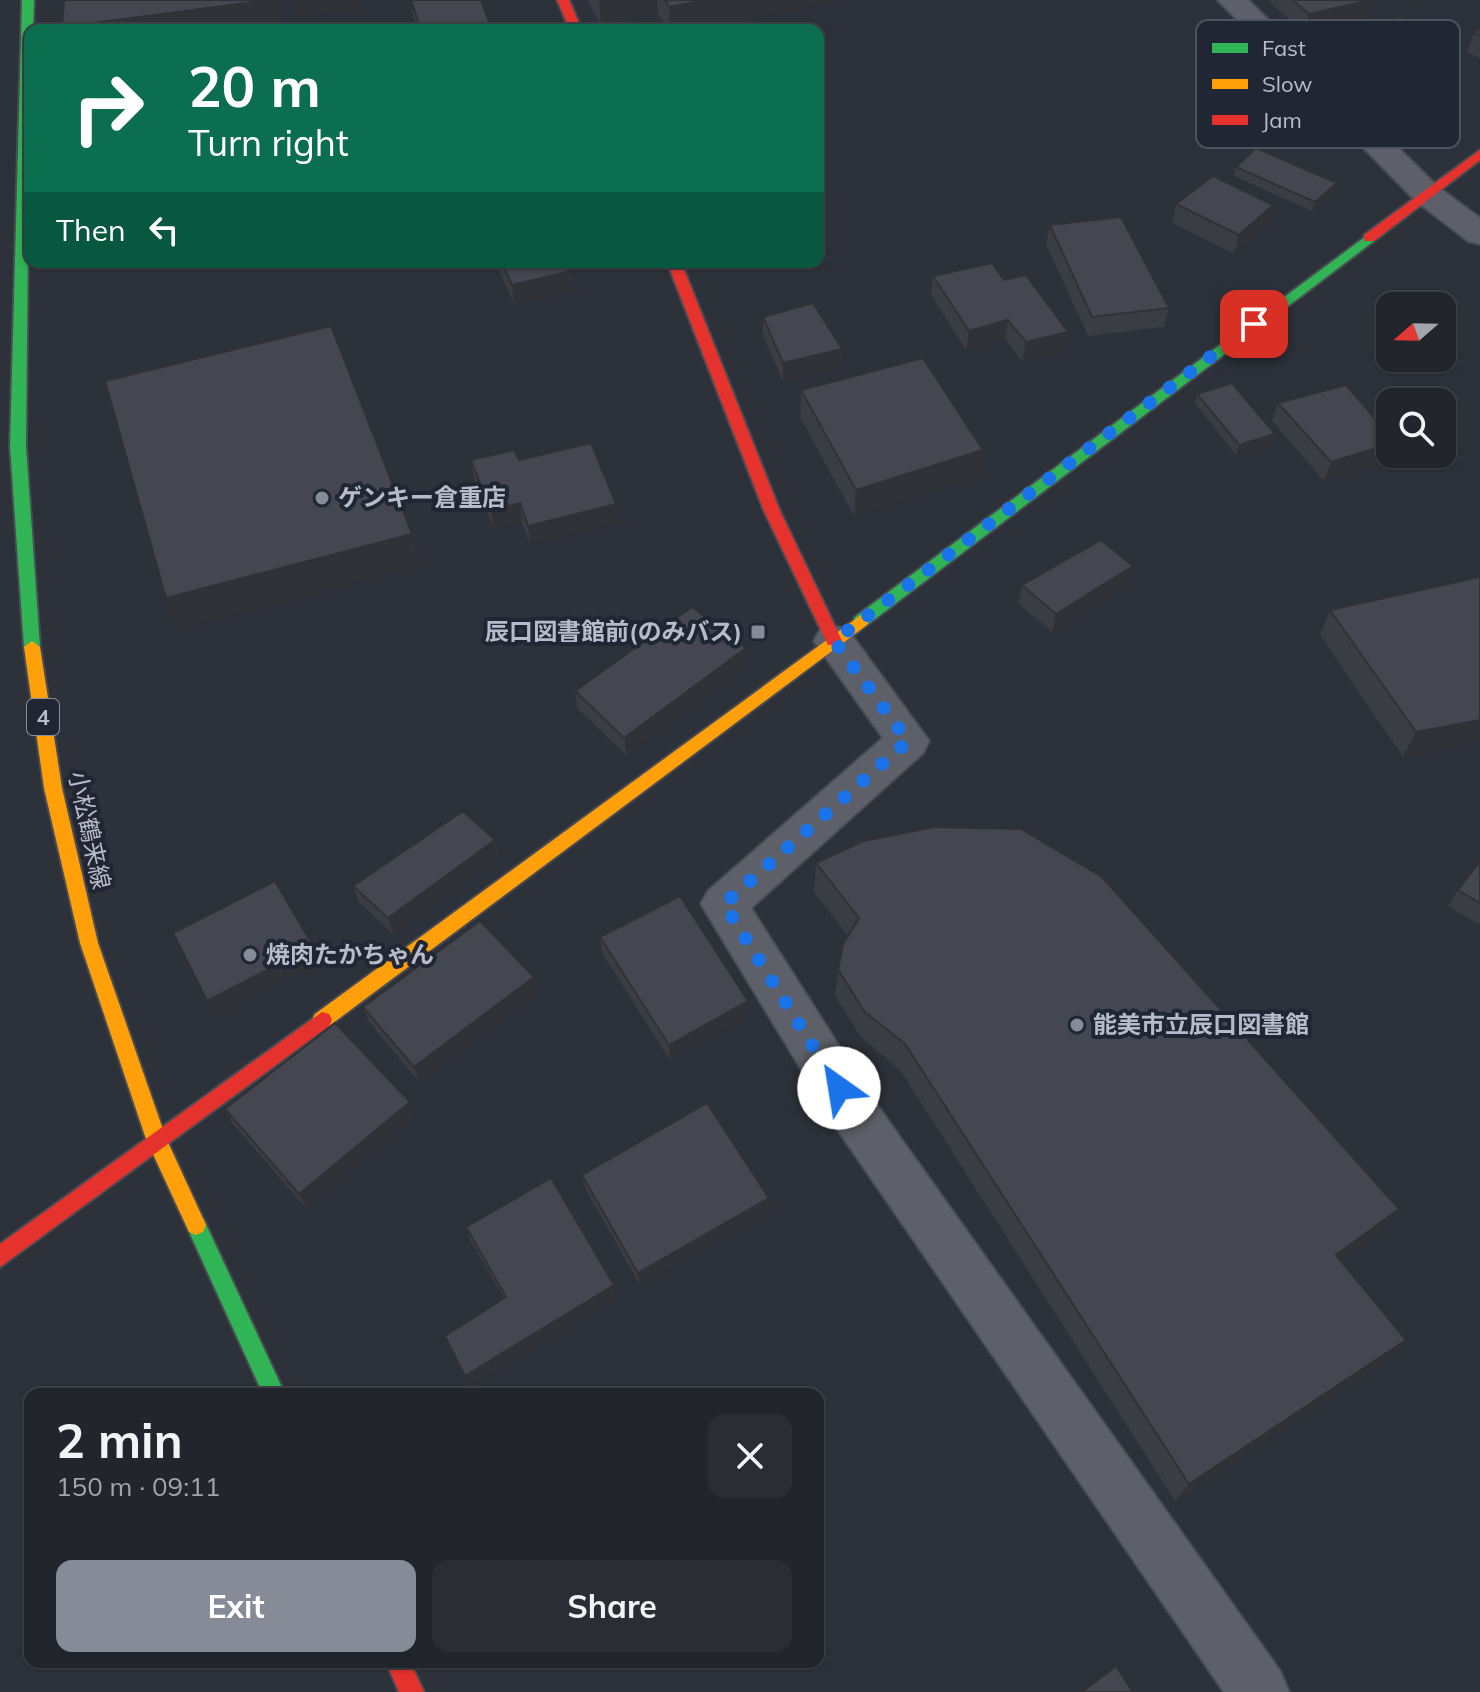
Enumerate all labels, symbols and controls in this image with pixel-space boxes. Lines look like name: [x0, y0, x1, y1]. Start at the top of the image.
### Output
legend: [1196, 20, 1460, 148]
text: Fast: [1262, 34, 1306, 62]
text: 20 m: [188, 51, 321, 121]
icon: right: [56, 56, 160, 160]
text: Slow: [1262, 70, 1312, 98]
text: Jam: [1262, 106, 1302, 134]
text: Turn right: [188, 120, 349, 165]
icon: left: [142, 208, 186, 252]
text: Then: [56, 211, 126, 249]
pin: [1220, 290, 1288, 358]
north arrow: [1376, 292, 1456, 372]
map controls: [1376, 292, 1456, 468]
icon: arrive: [1232, 302, 1276, 346]
button: search: [1376, 388, 1456, 468]
place label: ゲンキー倉重店: [338, 482, 506, 512]
marker: ゲンキー倉重店: [313, 489, 331, 507]
place label: 辰口図書館前(のみバス): [485, 616, 742, 646]
marker: 辰口図書館前(のみバス): [749, 623, 767, 641]
road number: 4: [27, 699, 59, 735]
street label: 小松鶴来線: [63, 768, 117, 892]
place label: 焼肉たかちゃん: [266, 939, 434, 969]
marker: 焼肉たかちゃん: [241, 946, 259, 964]
place label: 能美市立辰口図書館: [1093, 1009, 1309, 1039]
marker: 能美市立辰口図書館: [1068, 1016, 1086, 1034]
position arrow: [797, 1046, 881, 1130]
text: 2 min: [56, 1410, 183, 1470]
button: close: [708, 1414, 792, 1498]
text: 150 m · 09:11: [56, 1470, 220, 1503]
button: Exit: [56, 1560, 416, 1652]
button: Share: [432, 1560, 792, 1652]

